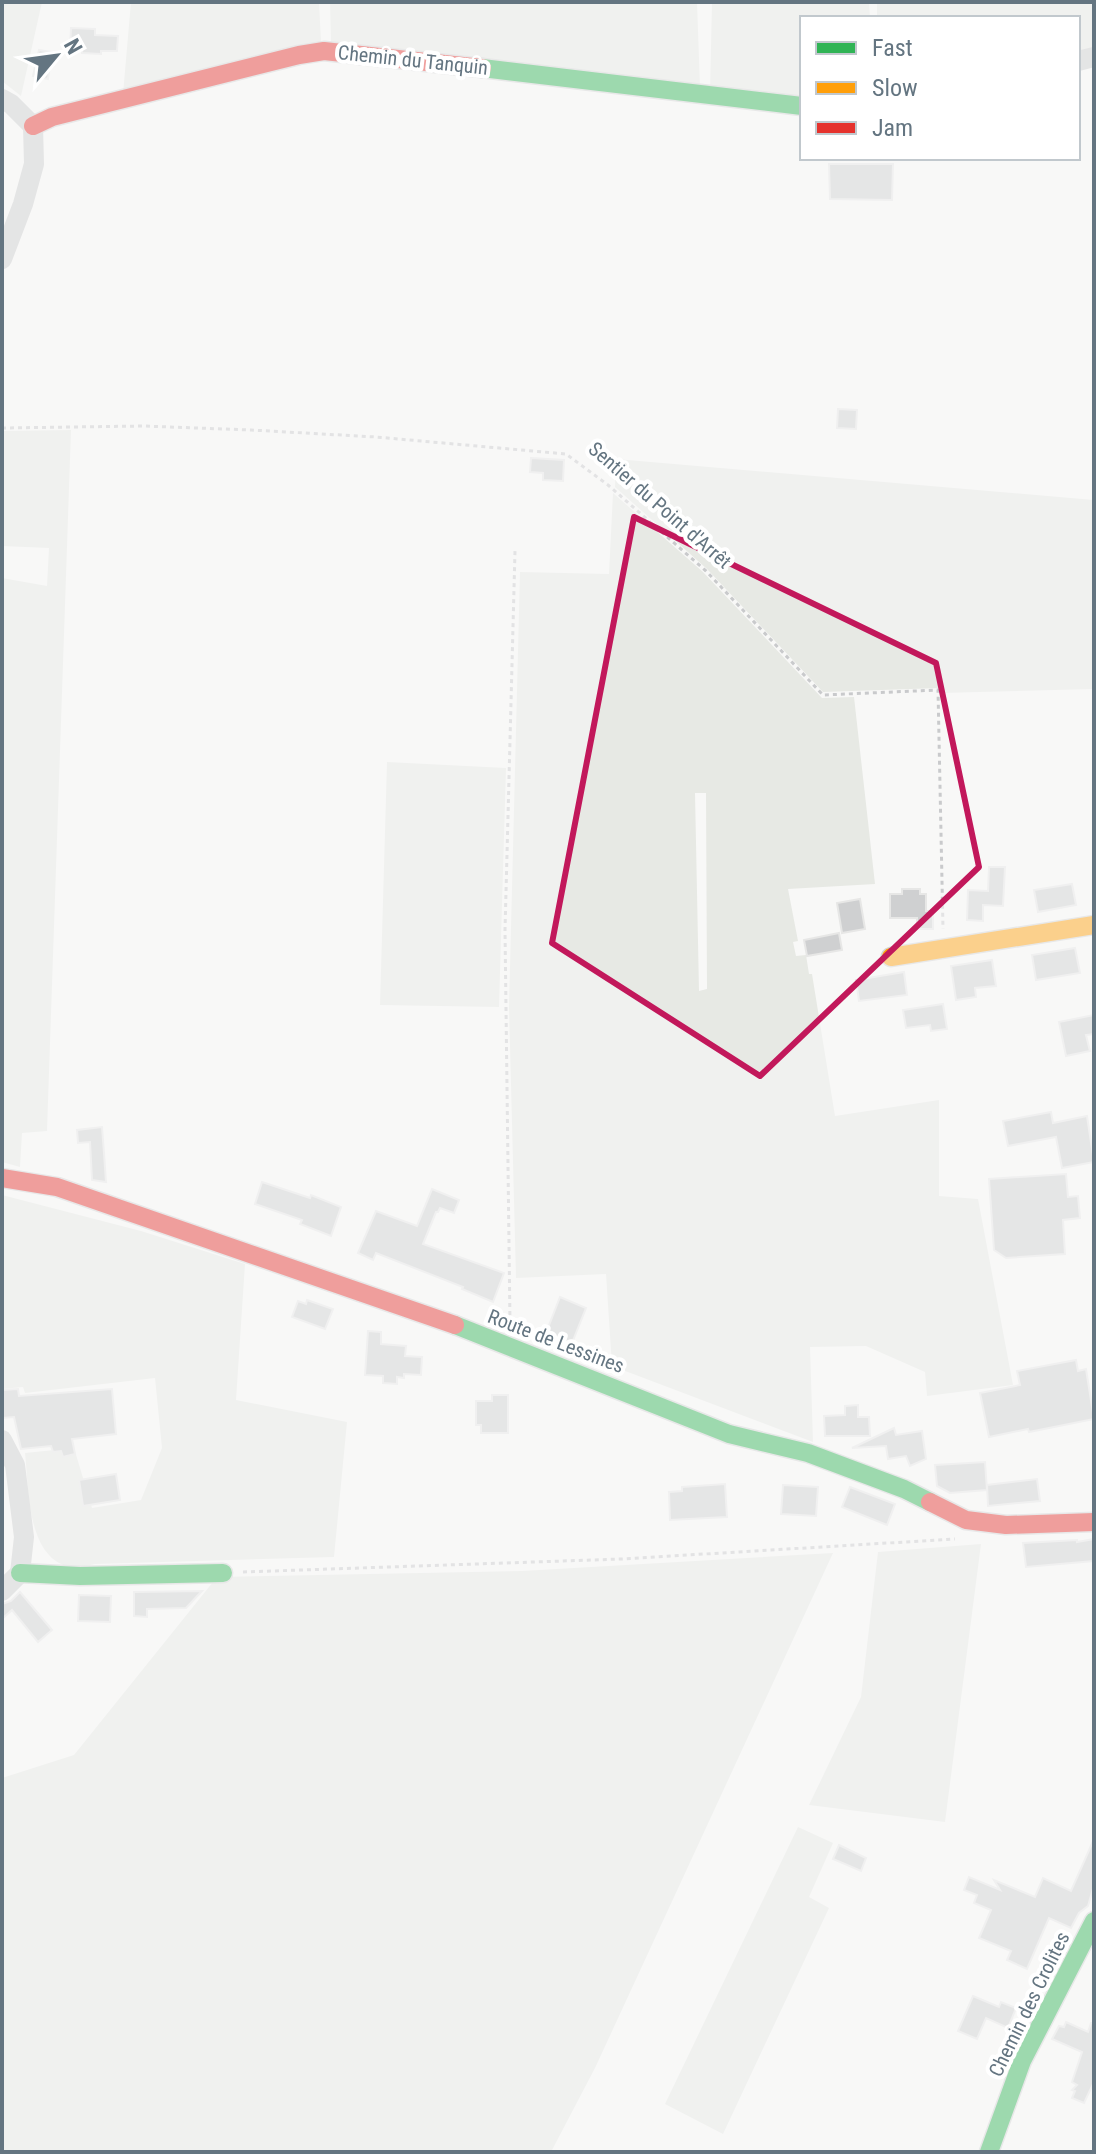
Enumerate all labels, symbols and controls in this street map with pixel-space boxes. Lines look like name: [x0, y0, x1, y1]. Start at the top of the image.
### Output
north arrow: [16, 16, 96, 96]
legend: [800, 16, 1080, 160]
text: Fast: [872, 34, 913, 62]
text: N: [59, 35, 87, 59]
street label: Chemin du Tanquin: [337, 40, 489, 80]
text: Slow: [872, 74, 918, 102]
text: Jam: [872, 114, 913, 142]
street label: Sentier du Point d'Arrêt: [584, 437, 736, 573]
street label: Route de Lessines: [484, 1304, 628, 1378]
street label: Chemin des Crolites: [984, 1928, 1074, 2080]

